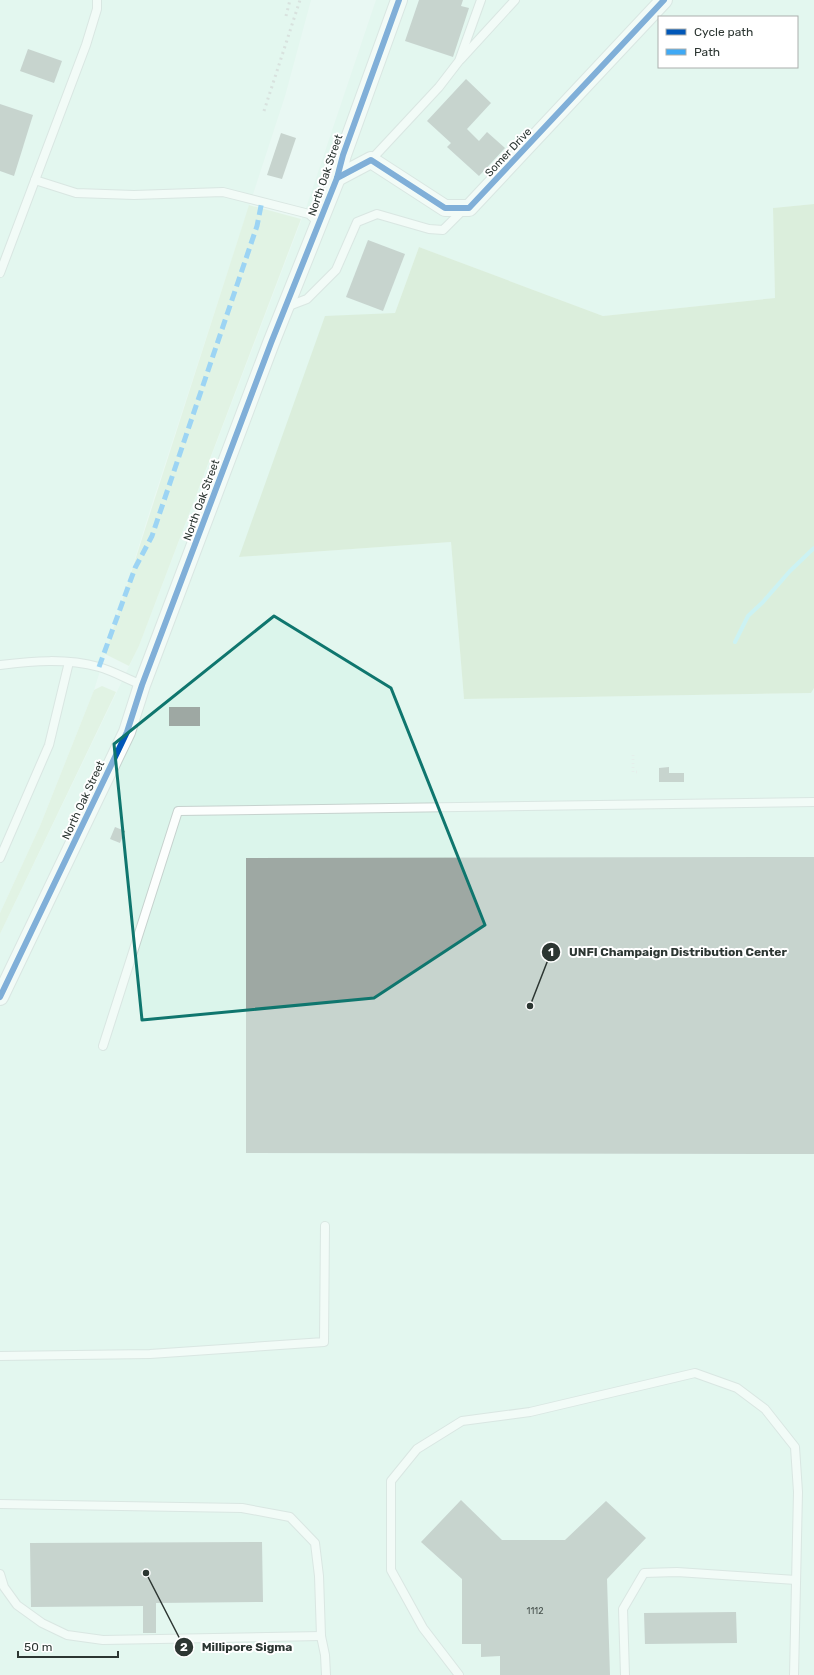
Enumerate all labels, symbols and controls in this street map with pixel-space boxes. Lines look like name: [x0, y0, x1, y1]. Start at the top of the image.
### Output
legend: [658, 16, 798, 68]
text: Cycle path: [694, 25, 753, 39]
text: Path: [694, 45, 720, 59]
street label: Somer Drive: [482, 125, 534, 180]
street label: North Oak Street: [305, 132, 346, 218]
street label: North Oak Street: [181, 457, 222, 543]
street label: North Oak Street: [60, 758, 108, 842]
callout: UNFI Champaign Distribution Center: [541, 940, 794, 964]
text: 1: [548, 945, 554, 959]
text: UNFI Champaign Distribution Center: [569, 945, 787, 959]
house number: 1112: [527, 1606, 543, 1616]
scale bar: [18, 1633, 118, 1659]
callout: Millipore Sigma: [174, 1635, 301, 1659]
text: 50 m: [24, 1640, 52, 1654]
text: 2: [180, 1640, 188, 1654]
text: Millipore Sigma: [202, 1640, 292, 1654]

